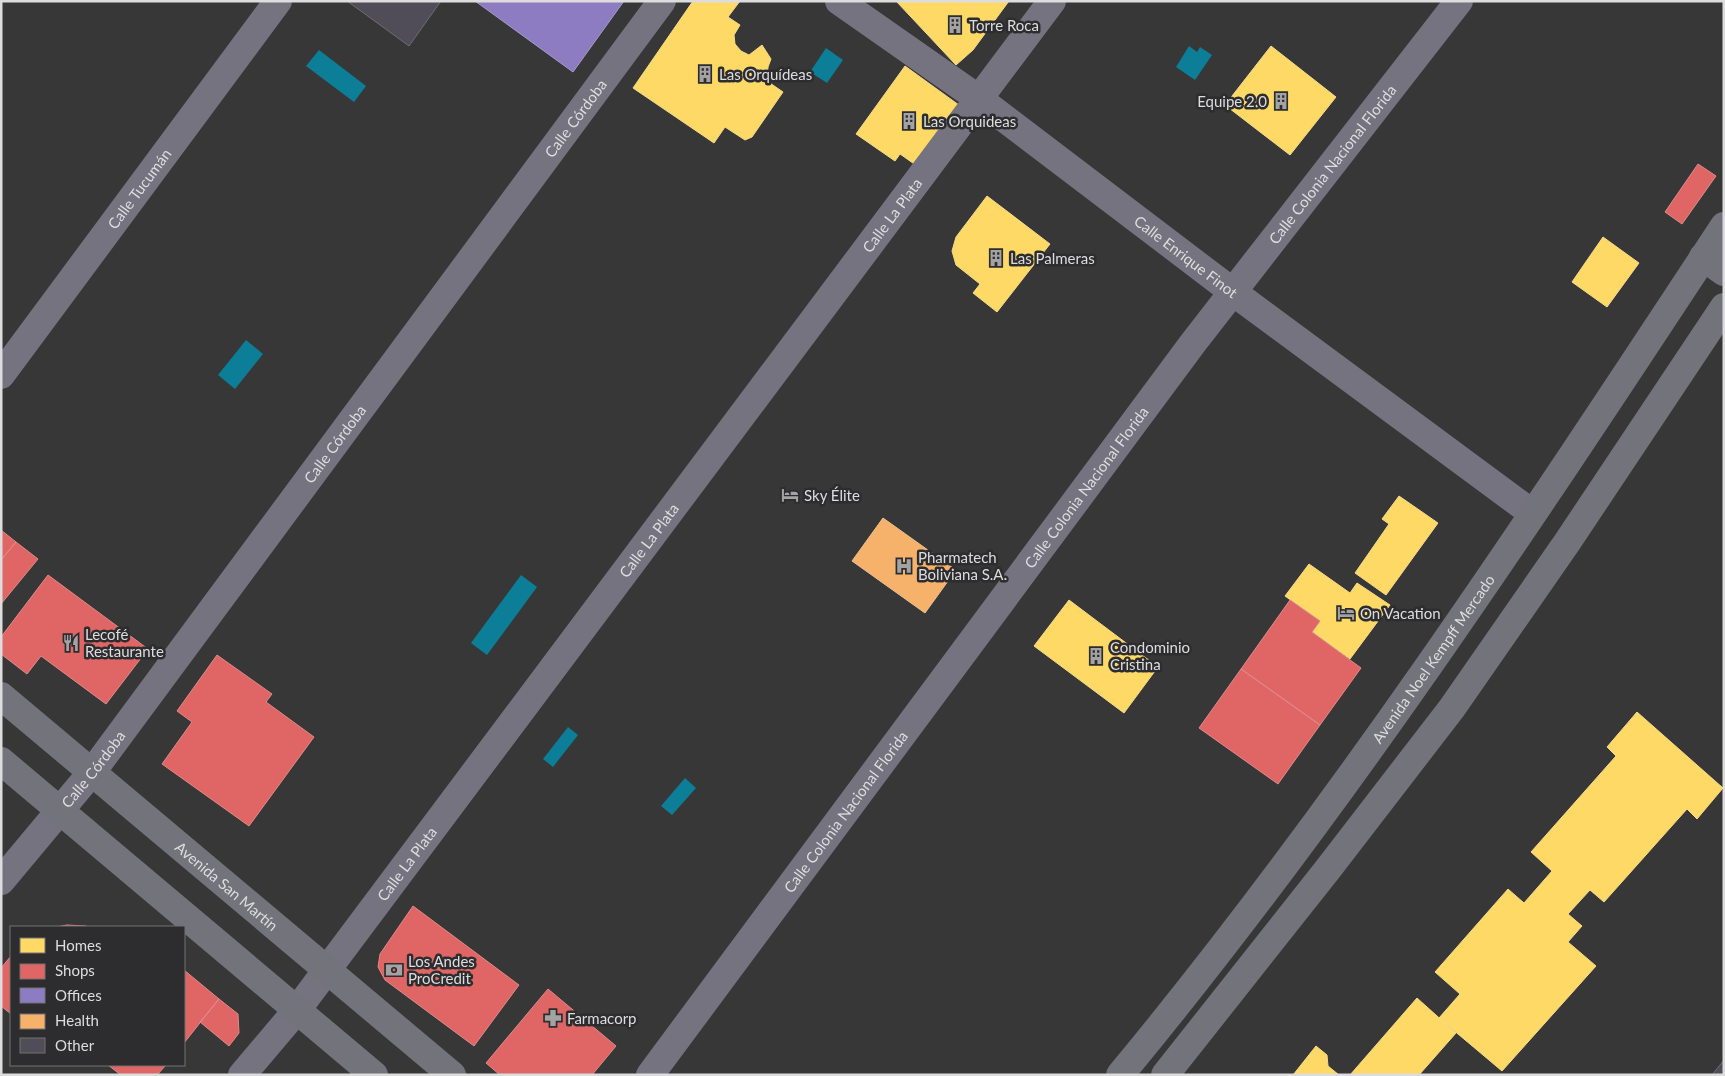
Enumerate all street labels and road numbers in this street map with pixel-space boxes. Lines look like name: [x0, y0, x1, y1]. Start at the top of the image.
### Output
street label: Calle Córdoba: [541, 76, 610, 161]
street label: Calle Colonia Nacional Florida: [1265, 81, 1400, 247]
street label: Calle Tucumán: [103, 145, 175, 232]
street label: Calle La Plata: [858, 174, 925, 256]
street label: Calle Enrique Finot: [1131, 211, 1242, 302]
street label: Calle Córdoba: [300, 401, 369, 487]
street label: Calle Colonia Nacional Florida: [1020, 403, 1152, 571]
street label: Calle La Plata: [615, 499, 682, 581]
street label: Avenida Noel Kempff Mercado: [1368, 571, 1498, 747]
street label: Calle Córdoba: [57, 727, 129, 811]
street label: Calle Colonia Nacional Florida: [780, 727, 911, 896]
street label: Calle La Plata: [373, 823, 440, 904]
street label: Avenida San Martín: [172, 837, 282, 934]

